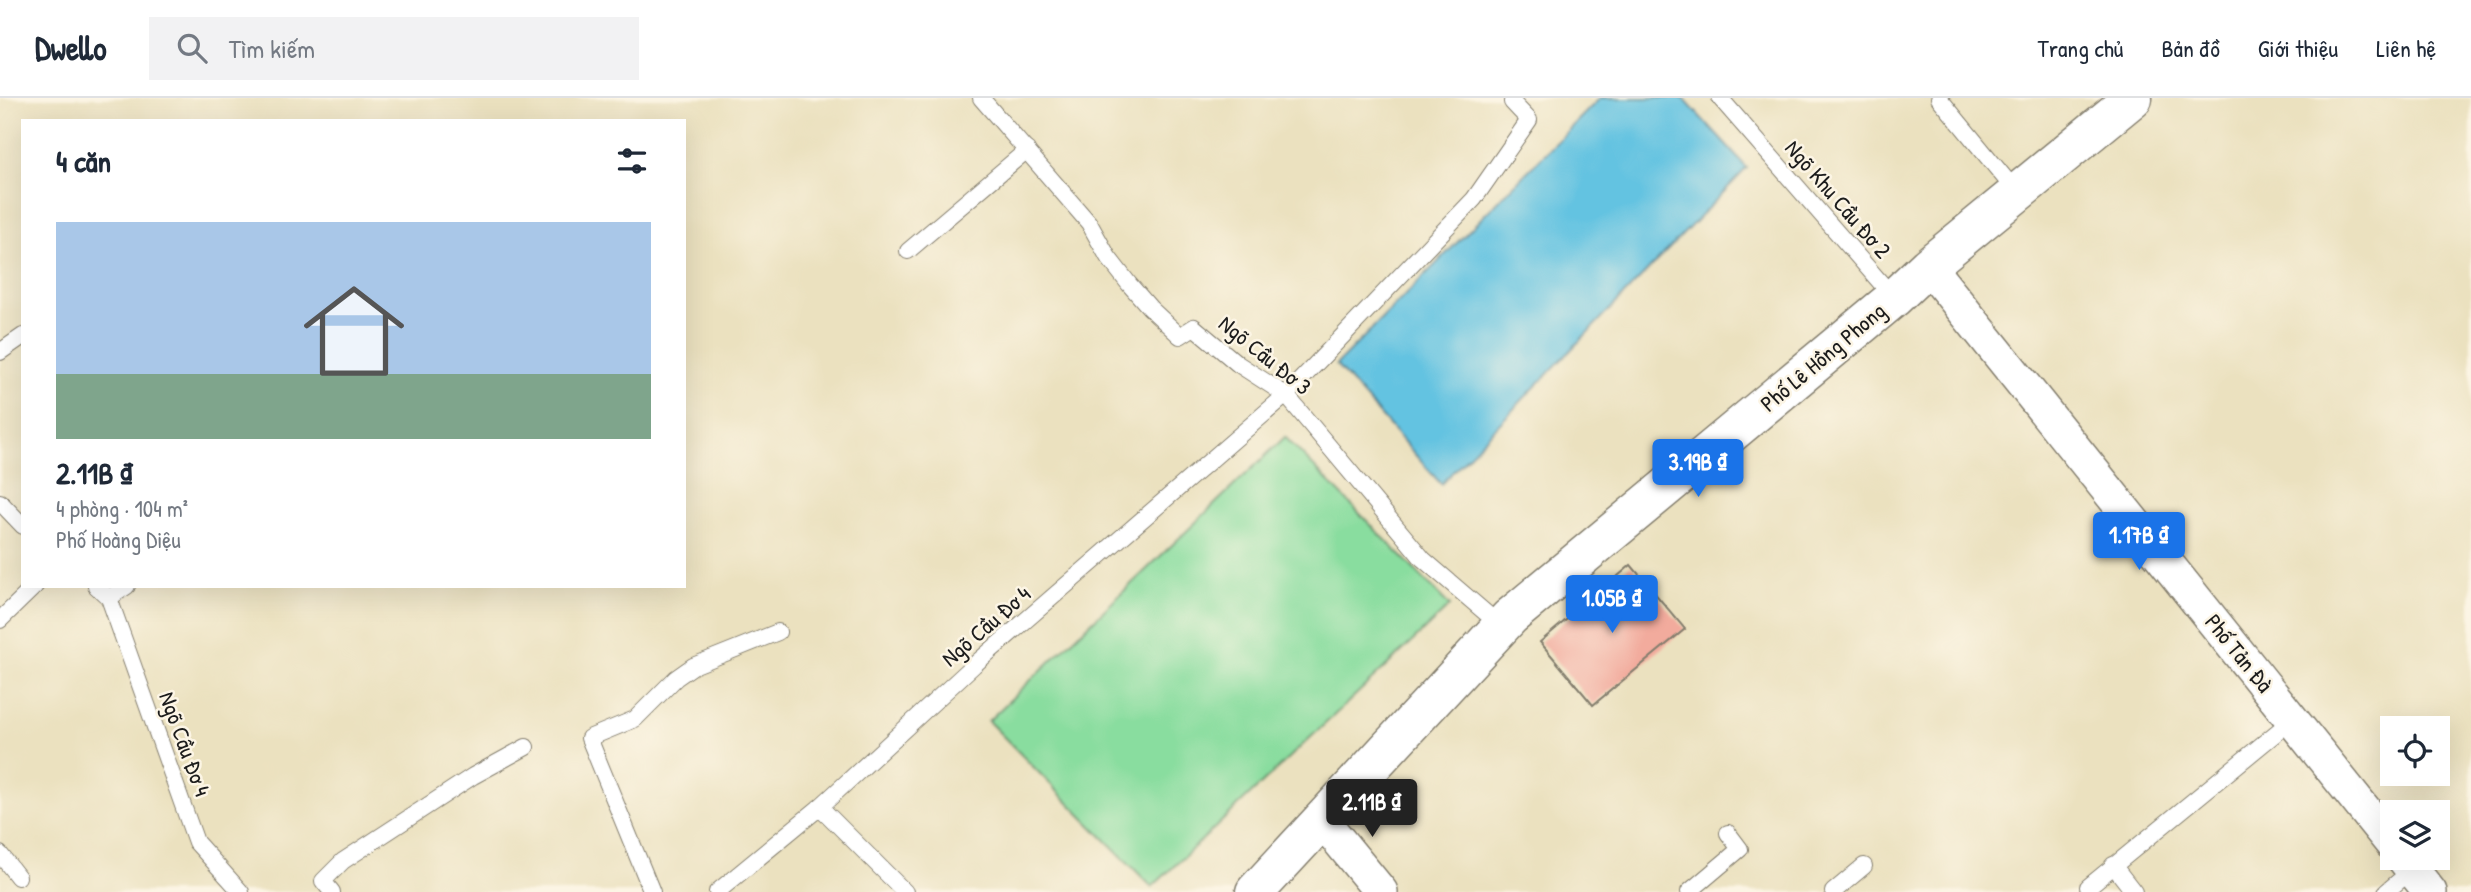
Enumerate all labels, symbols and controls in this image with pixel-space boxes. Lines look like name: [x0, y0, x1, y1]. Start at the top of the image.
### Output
search box: [149, 17, 639, 80]
text: Dwello: [35, 26, 107, 70]
icon: search: [173, 29, 211, 67]
text: Tìm kiếm: [229, 31, 315, 66]
text: Trang chủ: [2037, 32, 2123, 64]
text: Bản đồ: [2161, 32, 2220, 64]
text: Giới thiệu: [2258, 32, 2338, 64]
text: Liên hệ: [2376, 32, 2436, 64]
street label: Ngõ Khu Cầu Đơ 2: [1778, 133, 1899, 265]
text: 4 căn: [56, 141, 111, 181]
icon: filters: [613, 142, 651, 180]
icon: home: [291, 268, 417, 394]
street label: Phố Lê Hồng Phong: [1753, 295, 1892, 418]
street label: Ngõ Cầu Đơ 3: [1213, 308, 1318, 401]
pin: 3.19B ₫: [1633, 440, 1763, 499]
text: 3.19B ₫: [1668, 446, 1728, 477]
text: 2.11B ₫: [56, 453, 134, 493]
text: 4 phòng · 104 m²: [56, 493, 188, 524]
pin: 1.17B ₫: [2074, 512, 2204, 572]
text: 1.17B ₫: [2109, 519, 2169, 550]
text: Phố Hoàng Diệu: [56, 524, 181, 555]
pin: 1.05B ₫: [1547, 575, 1677, 635]
street label: Ngõ Cầu Đơ 4: [934, 578, 1037, 673]
text: 1.05B ₫: [1582, 582, 1642, 613]
street label: Phố Tản Đà: [2198, 607, 2281, 698]
street label: Ngõ Cầu Đơ 4: [152, 687, 219, 800]
map controls: [2380, 716, 2450, 870]
button: locate: [2380, 716, 2450, 786]
pin: 2.11B ₫: [1307, 780, 1437, 839]
text: 2.11B ₫: [1342, 786, 1402, 817]
button: layers: [2380, 800, 2450, 870]

